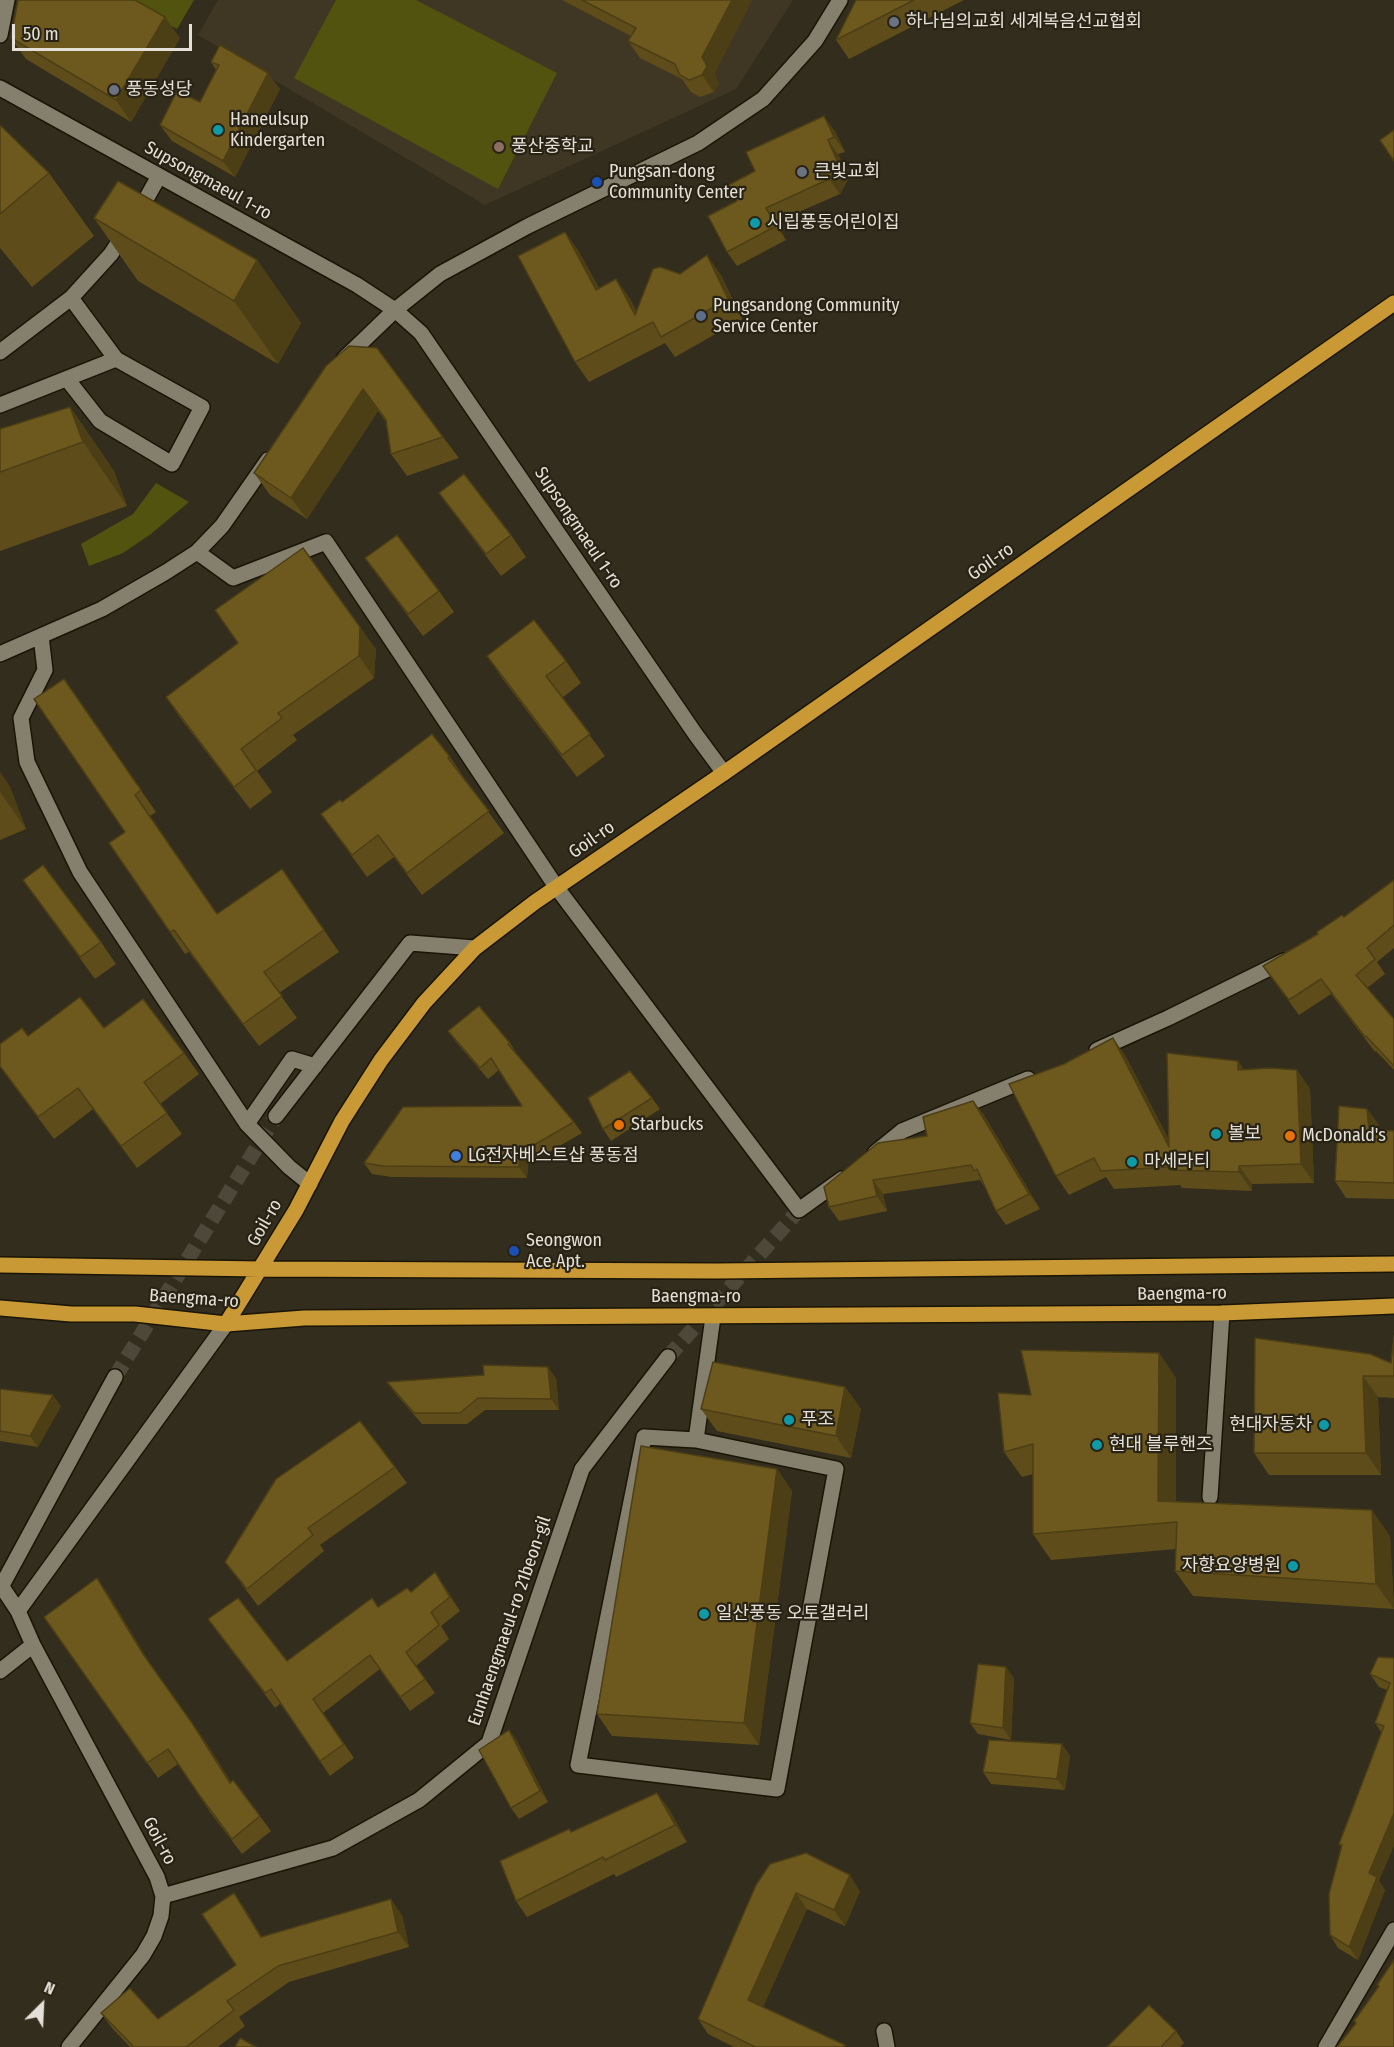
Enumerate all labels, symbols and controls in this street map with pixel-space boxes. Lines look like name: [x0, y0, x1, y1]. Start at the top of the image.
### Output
place label: 하나님의교회 세계복음선교협회: [906, 11, 1142, 33]
scale bar: [15, 12, 195, 50]
marker: 하나님의교회 세계복음선교협회: [887, 15, 901, 29]
text: 50 m: [23, 23, 59, 45]
place label: 풍동성당: [126, 79, 192, 101]
marker: 풍동성당: [107, 83, 121, 97]
place label: Haneulsup Kindergarten: [230, 109, 325, 152]
marker: Haneulsup Kindergarten: [211, 123, 225, 137]
place label: 풍산중학교: [511, 136, 594, 158]
street label: Supsongmaeul 1-ro: [141, 137, 275, 225]
marker: 풍산중학교: [492, 140, 506, 154]
place label: Pungsan-dong Community Center: [609, 161, 744, 204]
place label: 큰빛교회: [814, 161, 880, 183]
marker: 큰빛교회: [795, 165, 809, 179]
marker: Pungsan-dong Community Center: [590, 175, 604, 189]
place label: 시립풍동어린이집: [767, 212, 899, 234]
marker: 시립풍동어린이집: [748, 216, 762, 230]
place label: Pungsandong Community Service Center: [713, 295, 900, 338]
marker: Pungsandong Community Service Center: [694, 309, 708, 323]
street label: Supsongmaeul 1-ro: [529, 463, 627, 593]
street label: Goil-ro: [964, 539, 1018, 585]
street label: Goil-ro: [565, 817, 619, 863]
place label: Starbucks: [631, 1114, 703, 1136]
marker: Starbucks: [612, 1118, 626, 1132]
place label: 볼보: [1228, 1123, 1261, 1145]
place label: McDonald's: [1302, 1125, 1386, 1147]
marker: 볼보: [1209, 1127, 1223, 1141]
marker: McDonald's: [1283, 1129, 1297, 1143]
place label: LG전자베스트샵 풍동점: [468, 1145, 639, 1167]
marker: LG전자베스트샵 풍동점: [449, 1149, 463, 1163]
place label: 마세라티: [1144, 1151, 1210, 1173]
marker: 마세라티: [1125, 1155, 1139, 1169]
street label: Goil-ro: [243, 1196, 287, 1250]
place label: Seongwon Ace Apt.: [526, 1230, 602, 1272]
marker: Seongwon Ace Apt.: [507, 1244, 521, 1258]
street label: Baengma-ro: [1137, 1282, 1227, 1306]
street label: Baengma-ro: [148, 1285, 240, 1313]
street label: Baengma-ro: [651, 1286, 741, 1308]
place label: 푸조: [801, 1409, 834, 1431]
marker: 푸조: [782, 1413, 796, 1427]
place label: 현대자동차: [1229, 1414, 1312, 1436]
marker: 현대자동차: [1317, 1418, 1331, 1432]
place label: 현대 블루핸즈: [1109, 1434, 1213, 1456]
marker: 현대 블루핸즈: [1090, 1438, 1104, 1452]
street label: Eunhaengmaeul-ro 21beon-gil: [464, 1513, 556, 1729]
place label: 자향요양병원: [1182, 1555, 1281, 1577]
marker: 자향요양병원: [1286, 1559, 1300, 1573]
place label: 일산풍동 오토갤러리: [716, 1603, 869, 1625]
marker: 일산풍동 오토갤러리: [697, 1607, 711, 1621]
street label: Goil-ro: [138, 1814, 180, 1868]
north arrow: [12, 1975, 72, 2035]
text: N: [41, 1977, 58, 1999]

